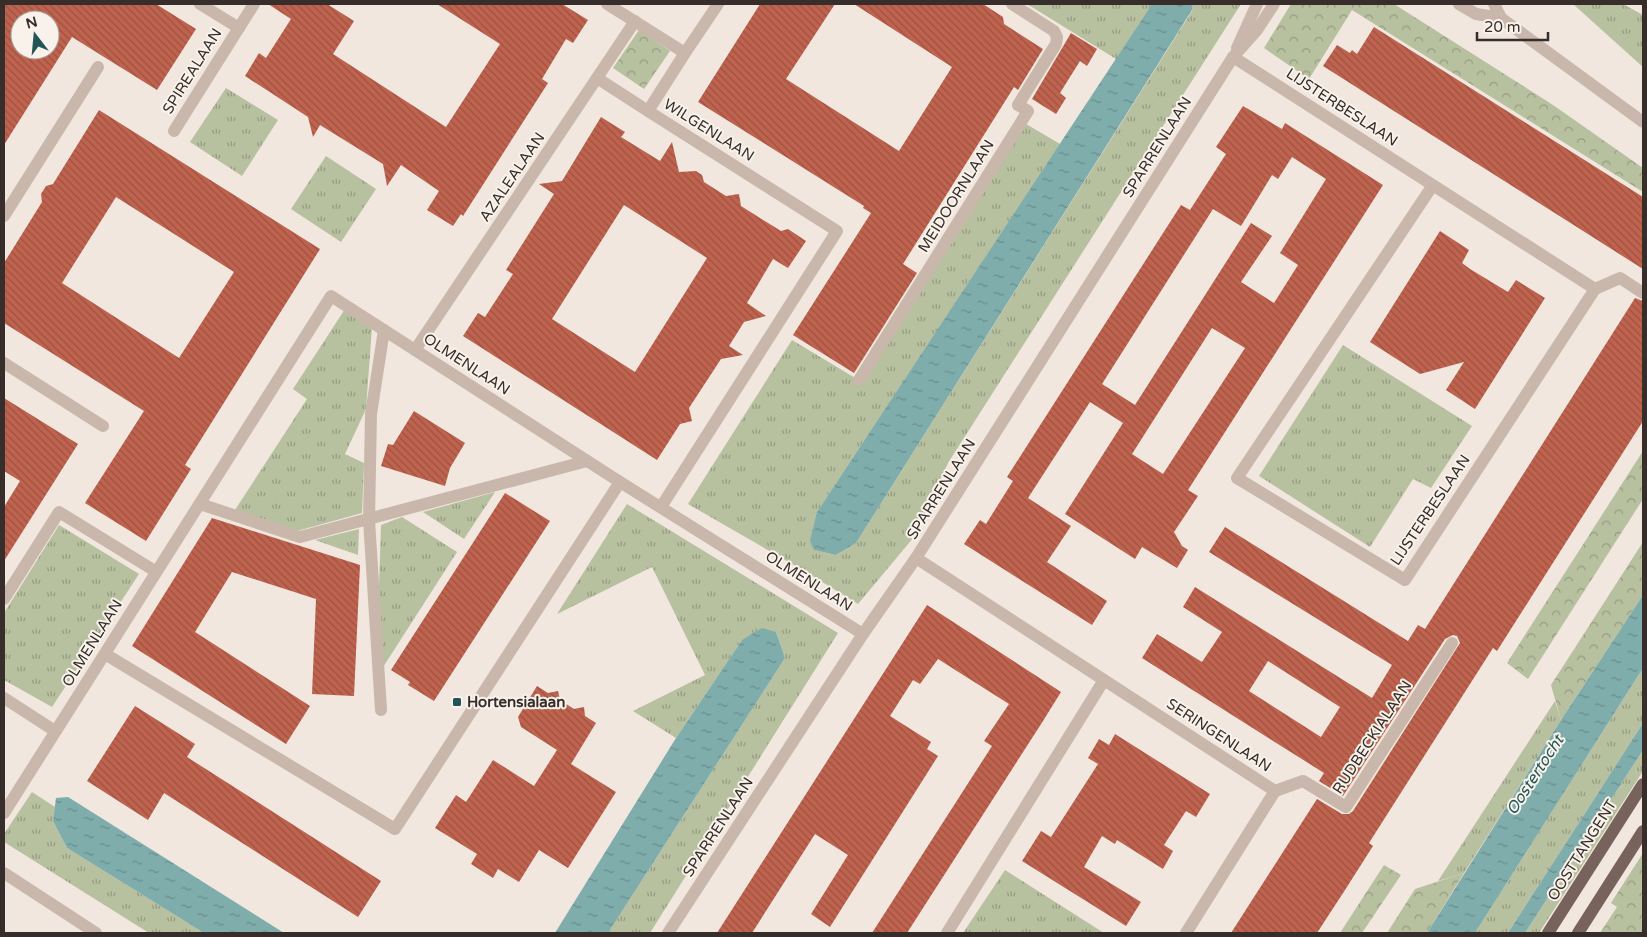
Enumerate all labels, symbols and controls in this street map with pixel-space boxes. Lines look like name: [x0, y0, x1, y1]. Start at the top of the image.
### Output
north arrow: [10, 10, 60, 60]
scale bar: [1477, 10, 1548, 42]
text: N: [24, 13, 39, 33]
text: 20 m: [1484, 18, 1521, 36]
street label: SPIREALAAN: [159, 25, 225, 117]
street label: LIJSTERBESLAAN: [1283, 64, 1401, 150]
street label: SPARRENLAAN: [1119, 93, 1195, 201]
street label: WILGENLAAN: [660, 95, 758, 165]
street label: AZALEALAAN: [476, 129, 548, 225]
street label: MEIDOORNLAAN: [914, 136, 998, 256]
street label: OLMENLAAN: [420, 329, 514, 399]
street label: SPARRENLAAN: [903, 435, 979, 543]
street label: LIJSTERBESLAAN: [1386, 451, 1474, 569]
street label: OLMENLAAN: [762, 547, 856, 615]
street label: OLMENLAAN: [58, 596, 126, 690]
street label: RUDBECKIALAAN: [1329, 677, 1415, 797]
place label: Hortensialaan: [467, 693, 565, 711]
street label: SERINGENLAAN: [1163, 694, 1275, 776]
marker: Hortensialaan: [451, 696, 463, 708]
water label: Oostertocht: [1502, 730, 1569, 819]
street label: SPARRENLAAN: [679, 774, 757, 880]
street label: OOSTTANGENT: [1544, 796, 1620, 904]

